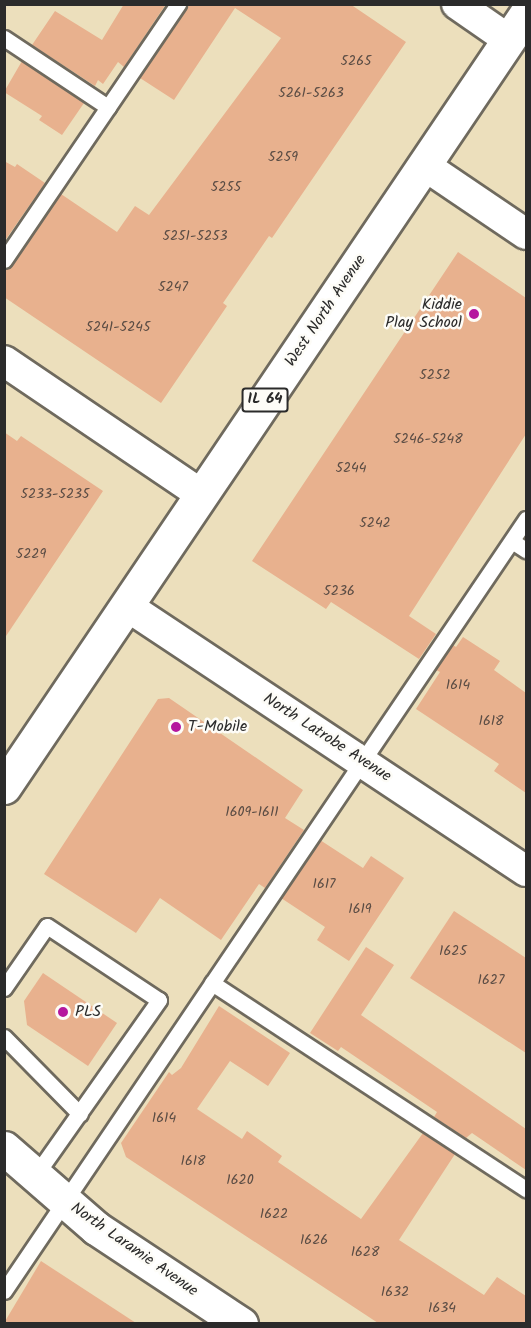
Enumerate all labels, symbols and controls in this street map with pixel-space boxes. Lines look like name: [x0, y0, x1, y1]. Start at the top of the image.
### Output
house number: 5265: [341, 53, 371, 69]
house number: 5261-5263: [278, 85, 344, 101]
house number: 5259: [268, 149, 298, 165]
house number: 5255: [211, 179, 241, 195]
house number: 5251-5253: [162, 228, 228, 244]
street label: West North Avenue: [281, 251, 371, 371]
house number: 5247: [158, 279, 188, 295]
place label: Kiddie Play School: [385, 295, 462, 333]
marker: Kiddie Play School: [467, 307, 481, 321]
house number: 5241-5245: [85, 319, 151, 335]
house number: 5252: [419, 367, 451, 383]
road number: IL 64: [241, 388, 289, 412]
house number: 5246-5248: [393, 431, 463, 447]
house number: 5244: [335, 460, 367, 476]
house number: 5233-5235: [20, 486, 90, 502]
house number: 5242: [359, 515, 391, 531]
house number: 5229: [16, 546, 46, 562]
house number: 5236: [323, 583, 355, 599]
house number: 1614: [446, 677, 470, 693]
street label: North Latrobe Avenue: [259, 689, 395, 787]
house number: 1618: [478, 713, 504, 729]
place label: T-Mobile: [188, 717, 247, 737]
marker: T-Mobile: [169, 720, 183, 734]
house number: 1609-1611: [225, 804, 279, 820]
house number: 1617: [312, 876, 336, 892]
house number: 1619: [348, 901, 372, 917]
house number: 1625: [439, 943, 467, 959]
house number: 1627: [478, 972, 504, 988]
place label: PLS: [75, 1002, 101, 1022]
marker: PLS: [56, 1005, 70, 1019]
house number: 1614: [152, 1110, 176, 1126]
house number: 1618: [180, 1153, 206, 1169]
house number: 1620: [226, 1172, 254, 1188]
street label: North Laramie Avenue: [67, 1199, 201, 1301]
house number: 1622: [260, 1206, 288, 1222]
house number: 1626: [300, 1232, 328, 1248]
house number: 1628: [351, 1244, 379, 1260]
house number: 1632: [381, 1284, 409, 1300]
house number: 1634: [428, 1300, 456, 1316]

